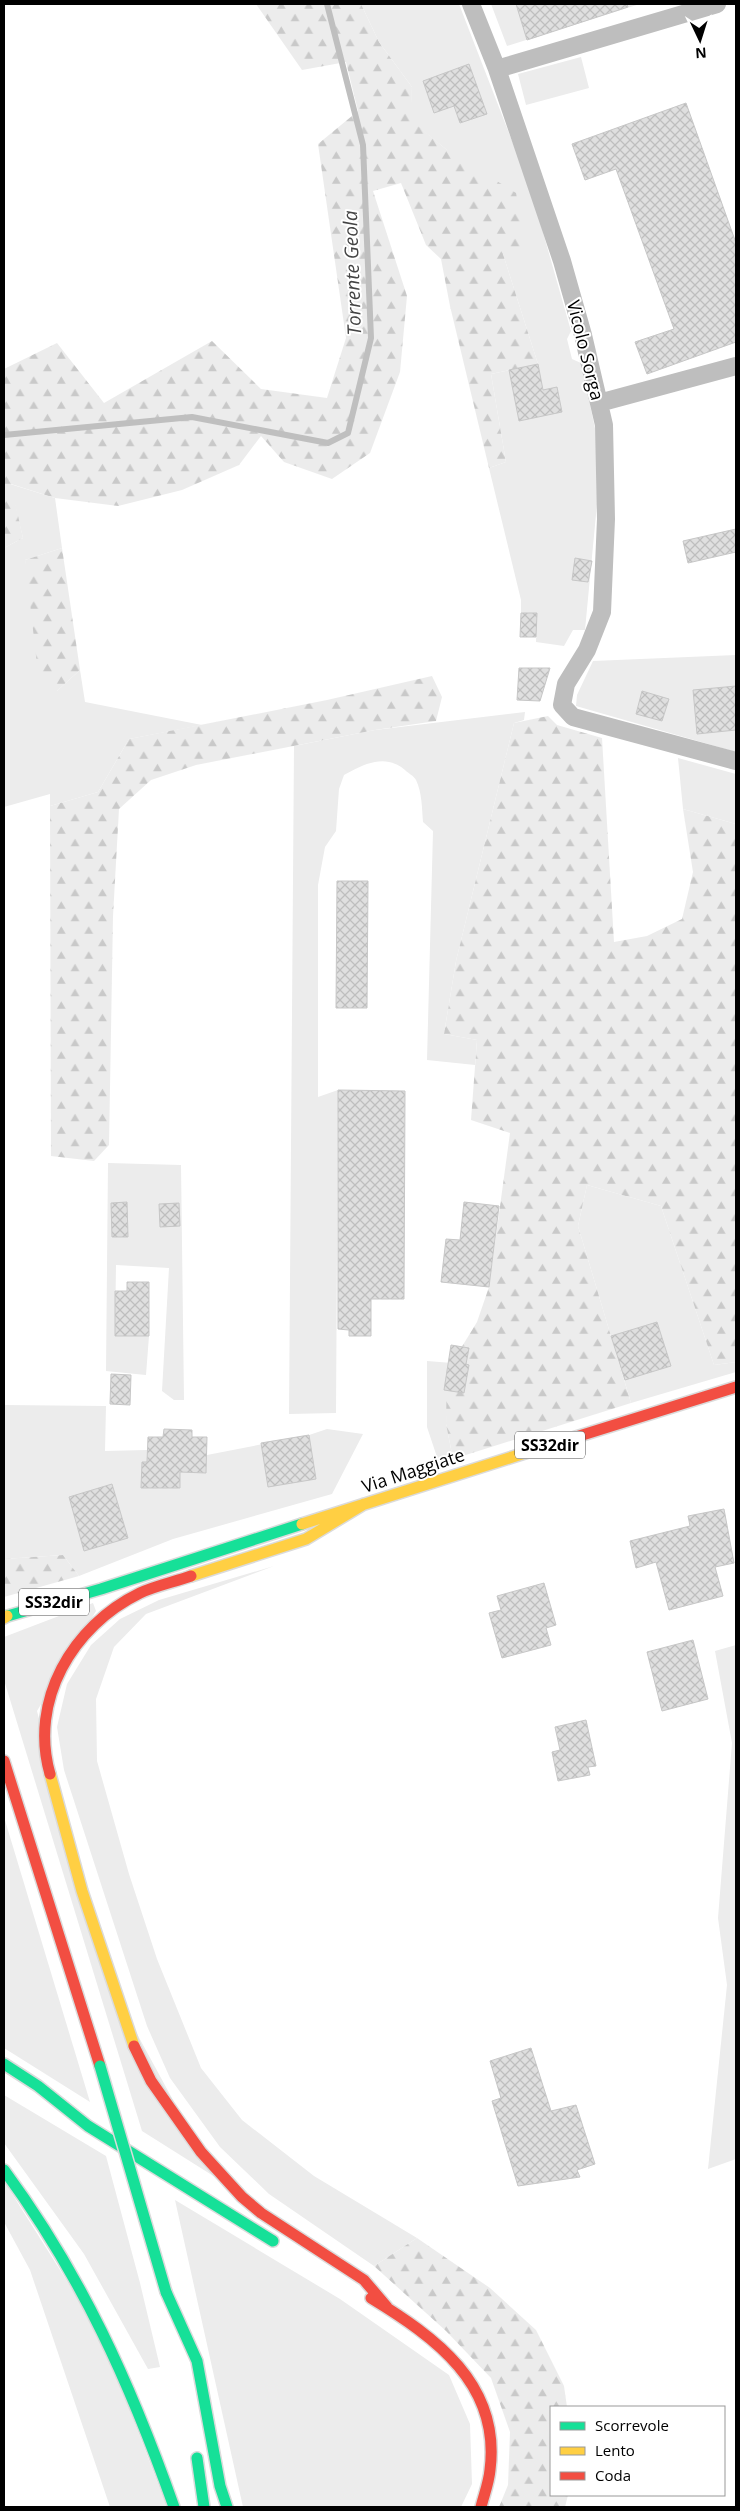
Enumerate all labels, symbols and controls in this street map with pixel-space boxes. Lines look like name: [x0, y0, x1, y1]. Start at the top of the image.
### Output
north arrow: [675, 15, 725, 65]
text: N: [695, 44, 707, 63]
water label: Torrente Geola: [337, 210, 367, 336]
street label: Vicolo Sorga: [562, 297, 610, 403]
road number: SS32dir: [515, 1432, 585, 1458]
street label: Via Maggiate: [359, 1442, 467, 1498]
road number: SS32dir: [19, 1588, 89, 1615]
legend: [550, 2406, 725, 2496]
text: Scorrevole: [595, 2415, 669, 2435]
text: Lento: [595, 2440, 635, 2460]
text: Coda: [595, 2465, 631, 2485]

